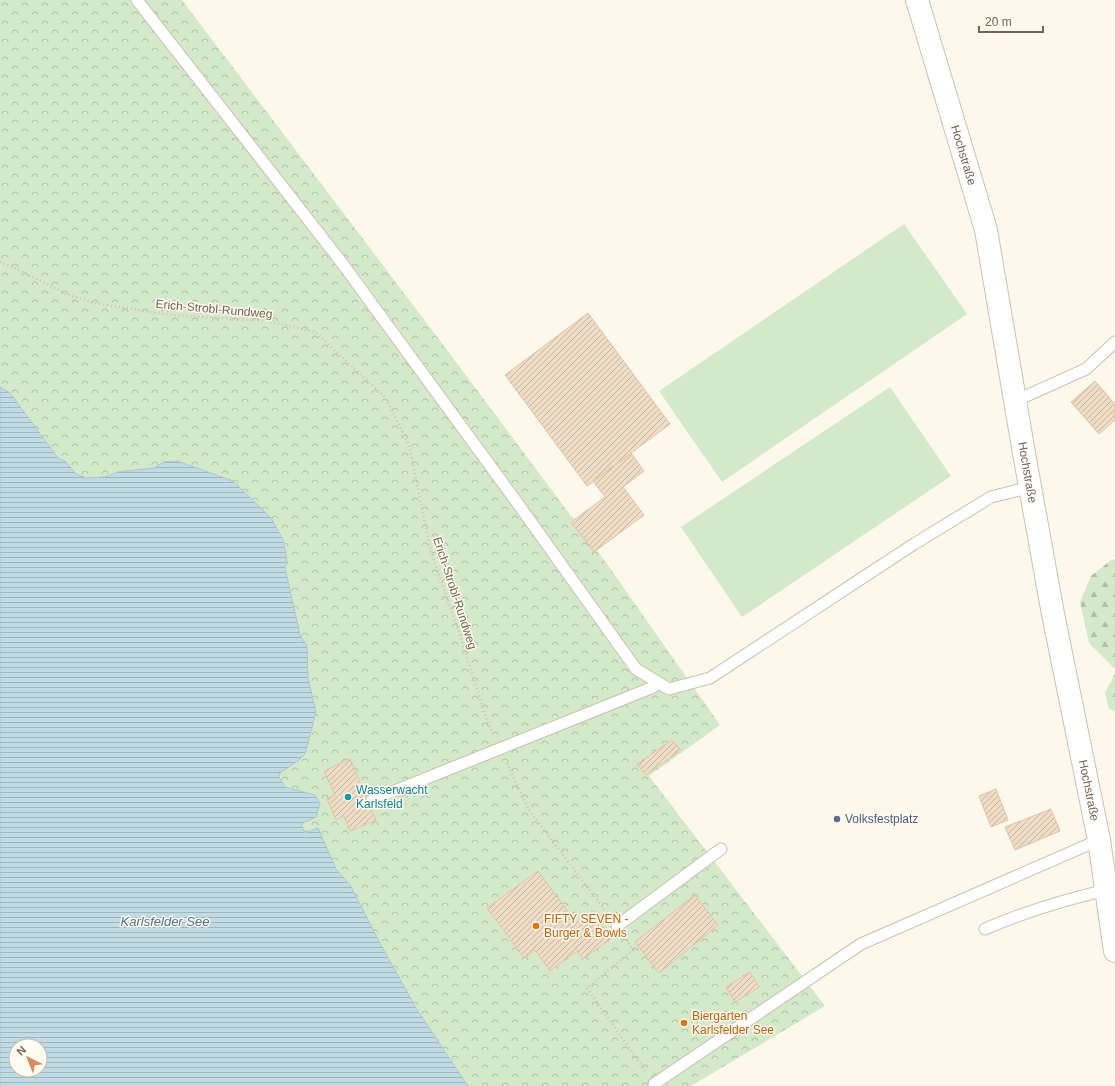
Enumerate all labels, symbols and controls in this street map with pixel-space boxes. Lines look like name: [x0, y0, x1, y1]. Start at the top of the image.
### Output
scale bar: [979, 8, 1043, 34]
text: 20 m: [985, 15, 1012, 29]
street label: Hochstraße: [948, 123, 979, 187]
street label: Erich-Strobl-Rundweg: [155, 297, 273, 321]
street label: Hochstraße: [1015, 441, 1040, 504]
street label: Erich-Strobl-Rundweg: [430, 535, 480, 651]
street label: Hochstraße: [1076, 759, 1102, 823]
place label: Wasserwacht Karlsfeld: [356, 783, 428, 811]
marker: Wasserwacht Karlsfeld: [343, 792, 353, 802]
place label: Volksfestplatz: [845, 812, 918, 826]
marker: Volksfestplatz: [832, 814, 842, 824]
place label: FIFTY SEVEN - Burger & Bowls: [544, 912, 628, 940]
water label: Karlsfelder See: [121, 914, 209, 929]
marker: FIFTY SEVEN - Burger & Bowls: [531, 921, 541, 931]
place label: Biergarten Karlsfelder See: [692, 1009, 774, 1037]
marker: Biergarten Karlsfelder See: [679, 1018, 689, 1028]
north arrow: [8, 1038, 48, 1078]
text: N: [14, 1044, 28, 1058]

